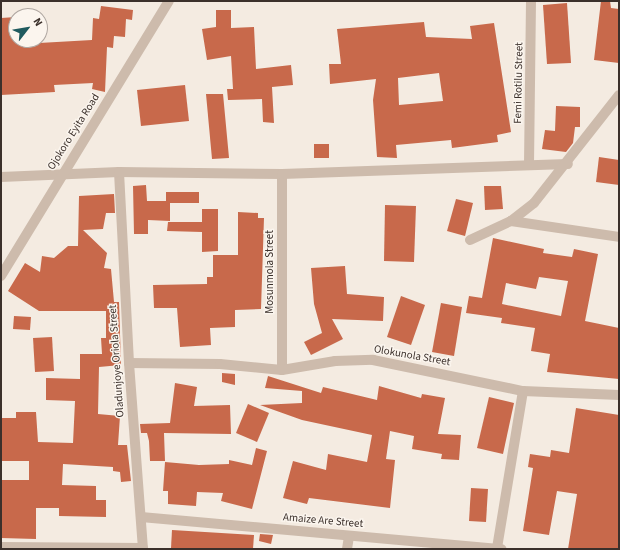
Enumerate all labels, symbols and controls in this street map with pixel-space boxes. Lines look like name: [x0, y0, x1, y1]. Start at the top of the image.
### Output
north arrow: [8, 8, 48, 48]
text: N: [30, 15, 46, 29]
street label: Femi Rotilu Street: [512, 42, 526, 124]
street label: Ojokoro Eyita Road: [45, 91, 103, 173]
street label: Mosunmola Street: [263, 230, 277, 314]
street label: Oladunjoye Oriola Street: [106, 304, 128, 418]
street label: Olokunola Street: [373, 343, 451, 369]
street label: Amaize Are Street: [282, 511, 364, 531]

